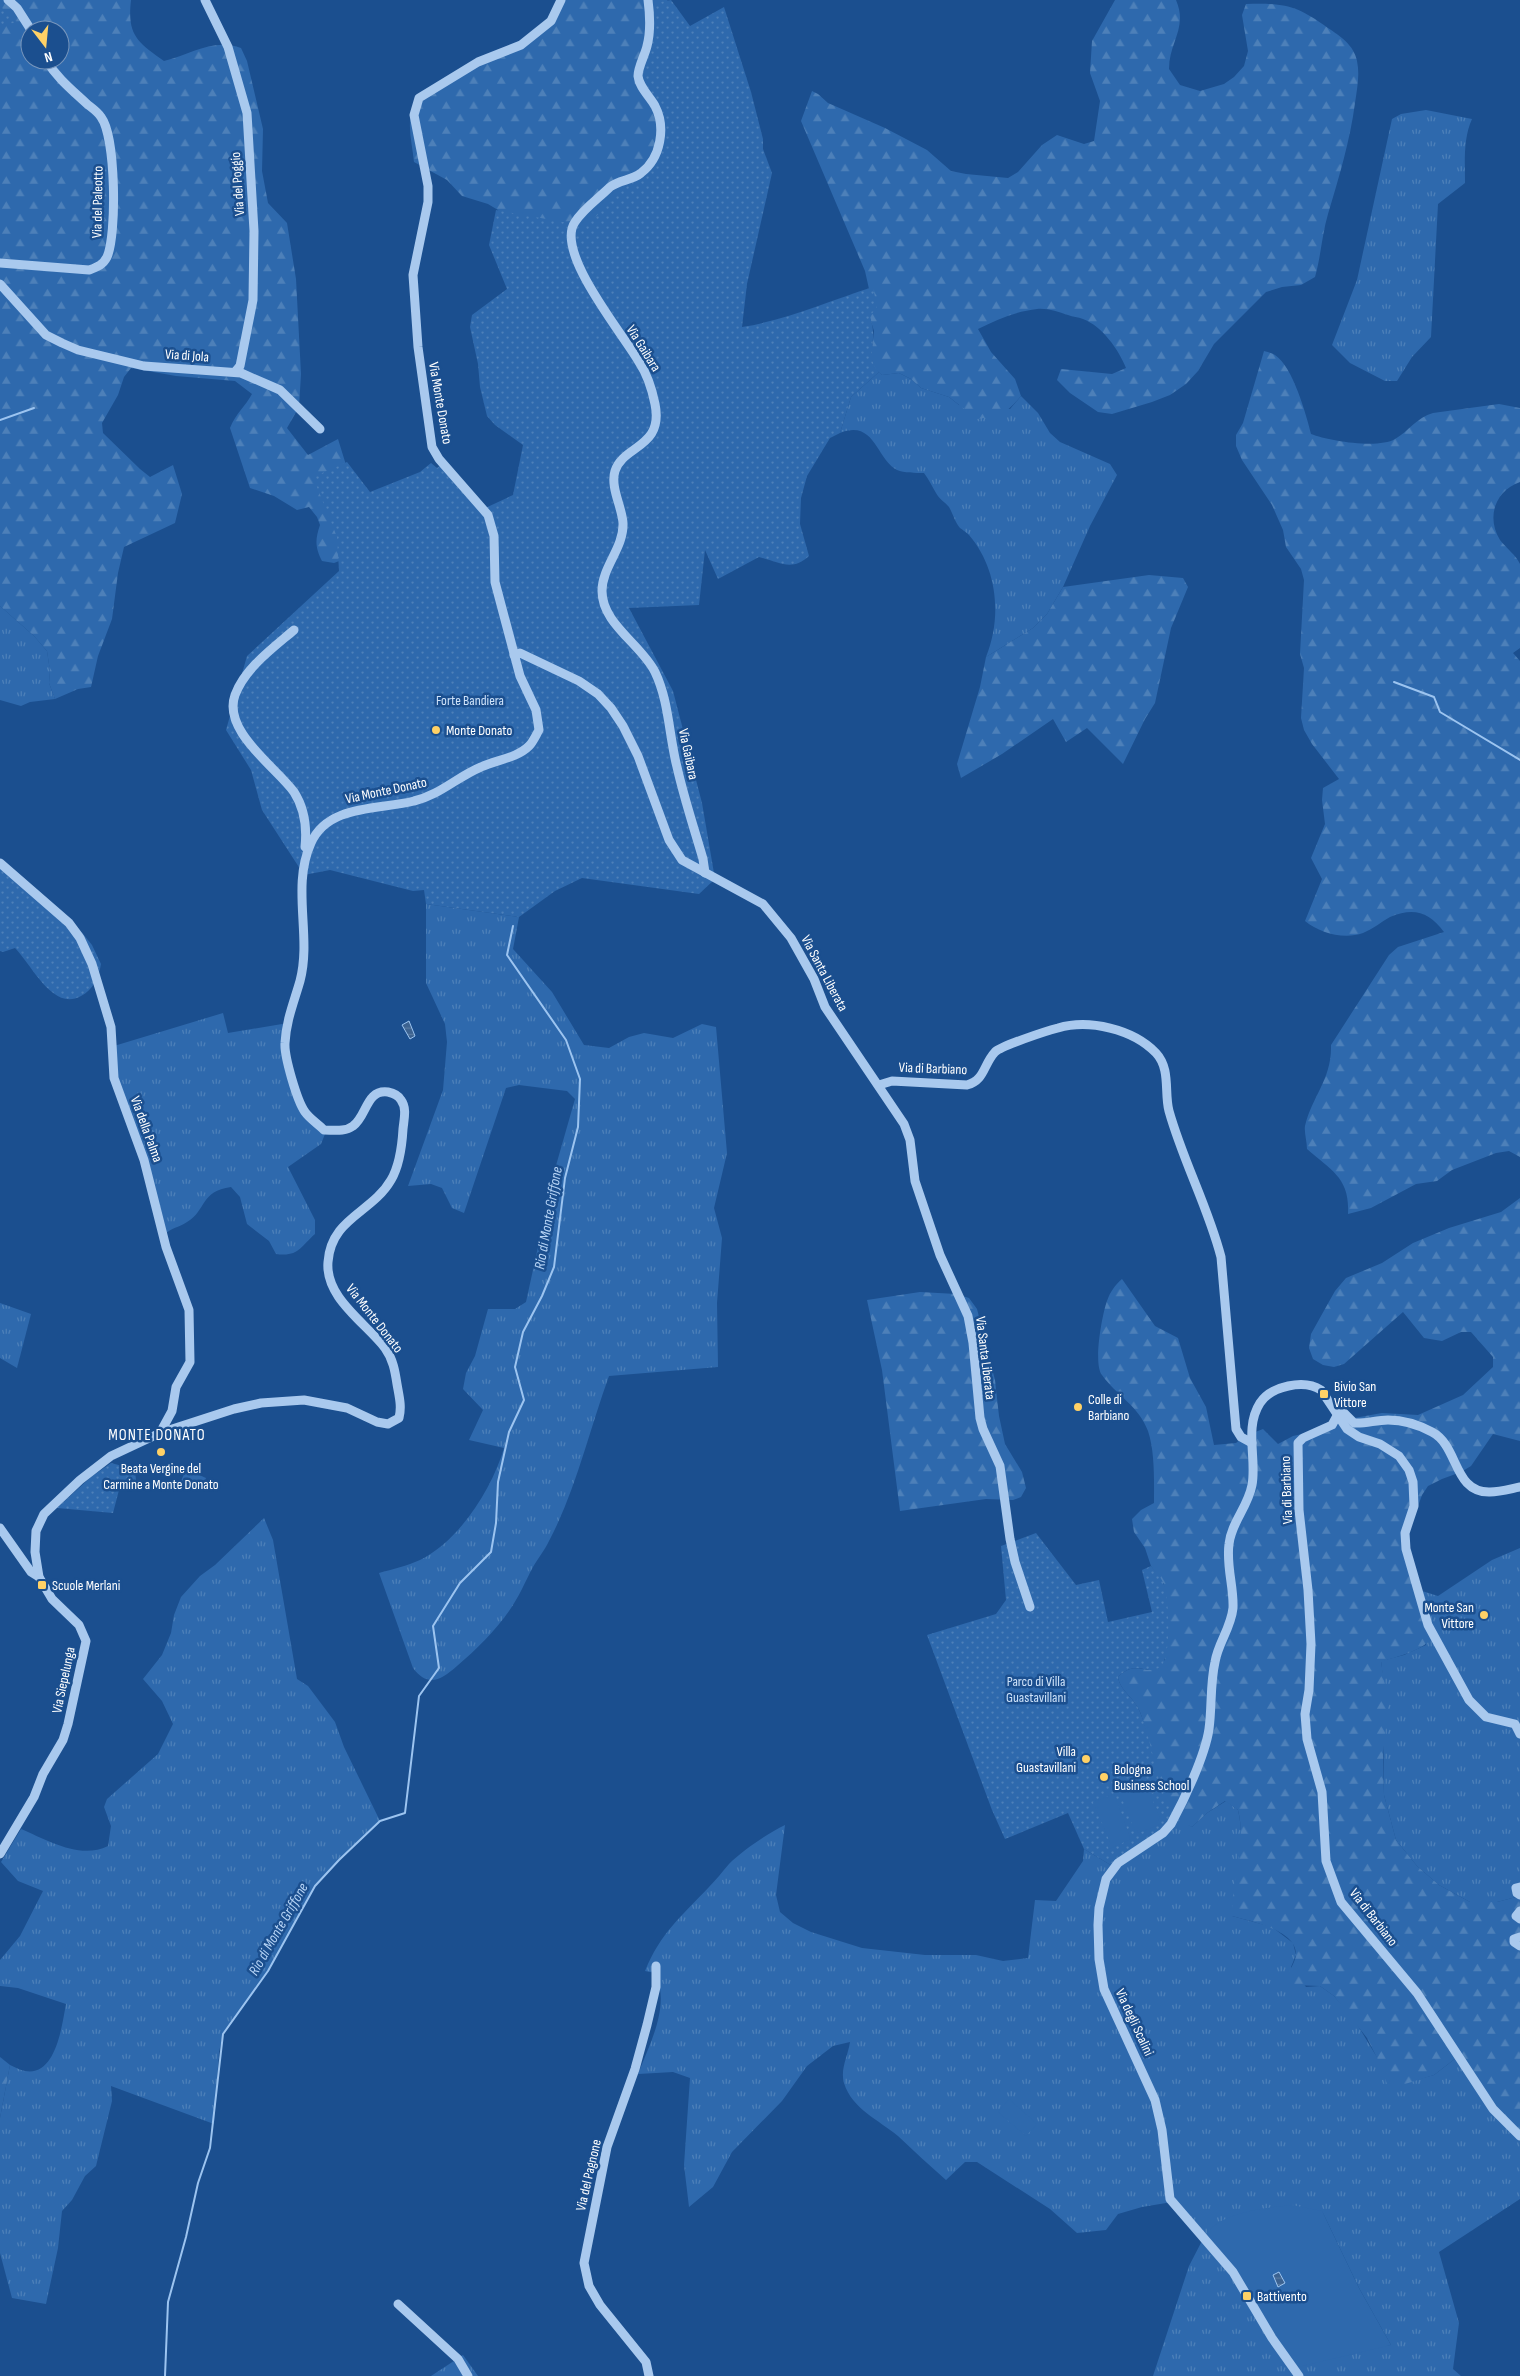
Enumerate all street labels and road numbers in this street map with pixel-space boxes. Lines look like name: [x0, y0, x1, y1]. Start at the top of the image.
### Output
street label: Via del Poggio: [227, 151, 248, 217]
street label: Via del Paleotto: [88, 166, 107, 238]
street label: Via Gaibara: [623, 322, 665, 375]
street label: Via di Jola: [164, 345, 209, 366]
street label: Via Monte Donato: [425, 361, 456, 446]
street label: Via Gaibara: [675, 727, 702, 781]
street label: Via Monte Donato: [344, 774, 429, 807]
street label: Via Santa Liberata: [797, 932, 852, 1014]
street label: Via di Barbiano: [898, 1059, 968, 1078]
street label: Via della Palma: [127, 1094, 166, 1164]
street label: Via Monte Donato: [342, 1280, 407, 1356]
street label: Via Santa Liberata: [972, 1315, 999, 1401]
street label: Via di Barbiano: [1277, 1455, 1296, 1525]
street label: Via Siepelunga: [48, 1645, 79, 1715]
street label: Via di Barbiano: [1346, 1885, 1401, 1950]
street label: Via degli Scalini: [1112, 1986, 1158, 2059]
street label: Via del Pagnone: [572, 2138, 605, 2213]

